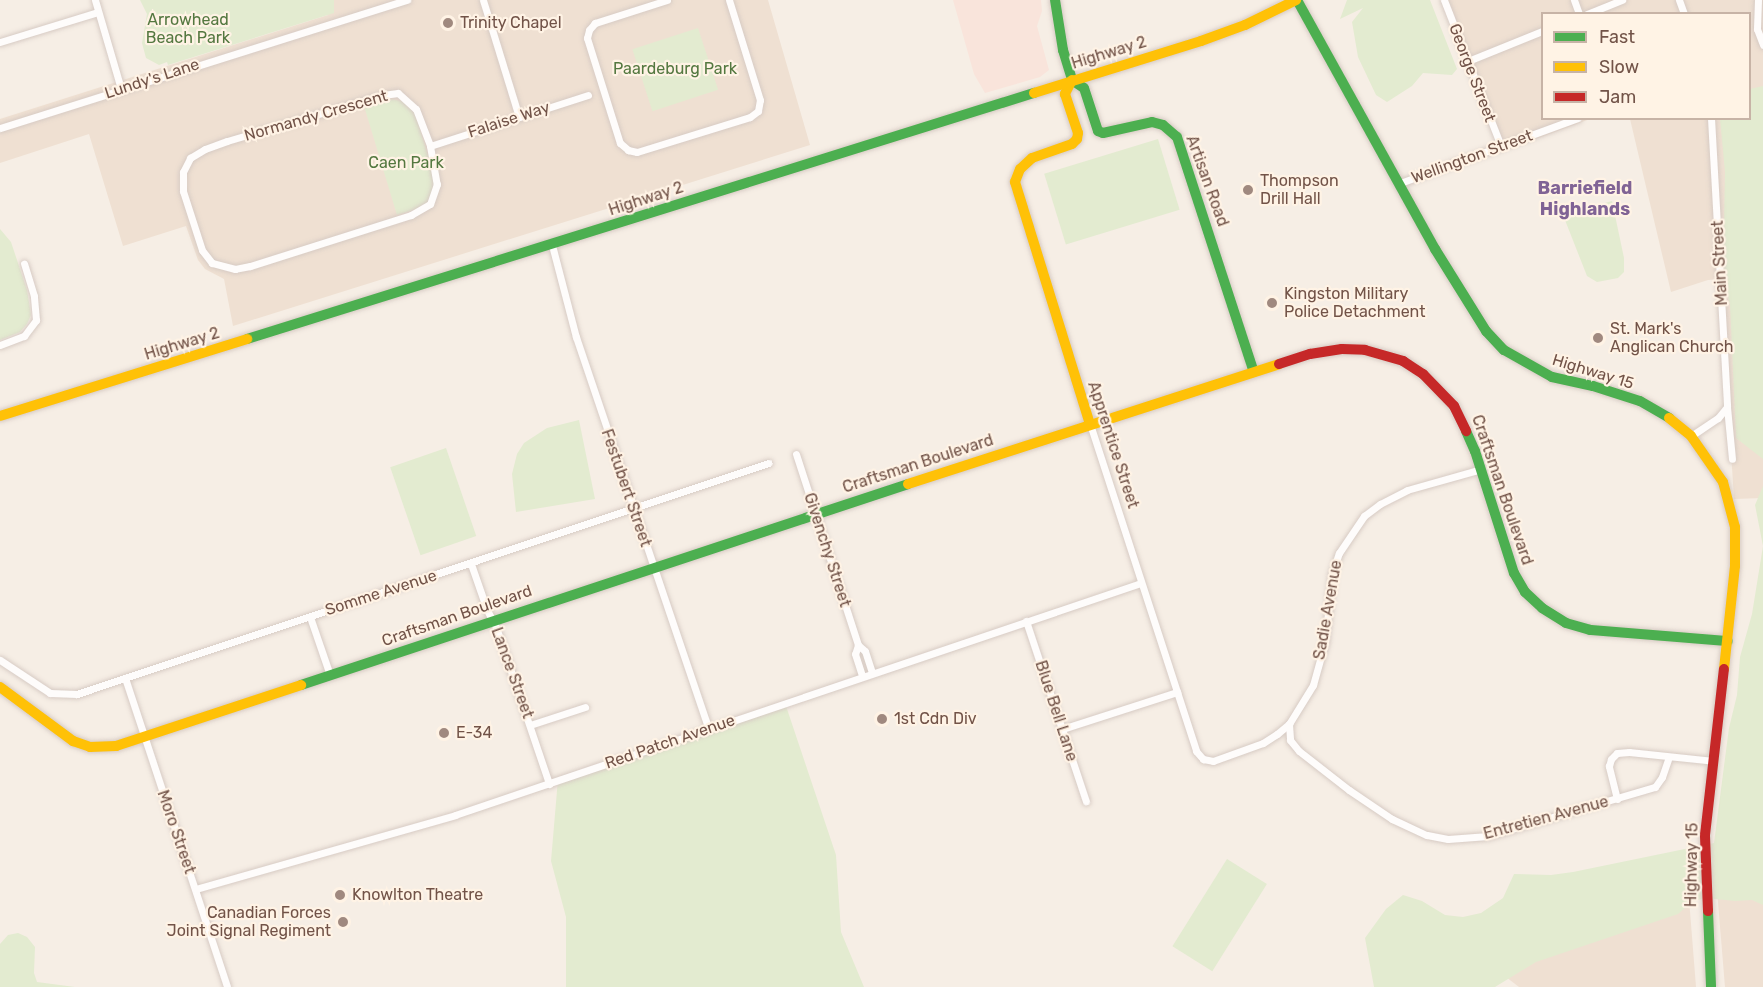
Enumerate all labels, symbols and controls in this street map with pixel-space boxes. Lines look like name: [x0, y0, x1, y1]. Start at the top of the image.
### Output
park label: Arrowhead Beach Park: [146, 10, 230, 48]
legend: [1541, 12, 1751, 120]
place label: Trinity Chapel: [460, 13, 562, 33]
marker: Trinity Chapel: [441, 16, 455, 30]
street label: George Street: [1444, 21, 1500, 125]
text: Fast: [1599, 26, 1635, 48]
street label: Highway 2: [1069, 32, 1149, 74]
street label: Lundy's Lane: [102, 55, 202, 103]
text: Slow: [1599, 56, 1639, 78]
park label: Paardeburg Park: [613, 59, 737, 79]
street label: Normandy Crescent: [242, 86, 390, 146]
text: Jam: [1599, 86, 1636, 108]
street label: Falaise Way: [465, 98, 553, 142]
street label: Wellington Street: [1409, 126, 1535, 188]
street label: Artisan Road: [1182, 133, 1232, 229]
park label: Caen Park: [368, 153, 444, 173]
place label: Thompson Drill Hall: [1260, 171, 1339, 209]
street label: Highway 2: [606, 178, 686, 220]
district label: Barriefield Highlands: [1538, 178, 1632, 220]
marker: Thompson Drill Hall: [1241, 183, 1255, 197]
street label: Main Street: [1708, 220, 1732, 306]
place label: Kingston Military Police Detachment: [1284, 284, 1425, 322]
marker: Kingston Military Police Detachment: [1265, 296, 1279, 310]
place label: St. Mark's Anglican Church: [1610, 319, 1734, 357]
street label: Highway 2: [142, 323, 222, 365]
marker: St. Mark's Anglican Church: [1591, 331, 1605, 345]
street label: Highway 15: [1550, 350, 1636, 394]
street label: Apprentice Street: [1083, 379, 1143, 511]
street label: Craftsman Boulevard: [1467, 412, 1537, 568]
street label: Festubert Street: [597, 427, 655, 549]
street label: Craftsman Boulevard: [840, 431, 996, 497]
street label: Givenchy Street: [799, 490, 855, 610]
street label: Sadie Avenue: [1310, 559, 1346, 661]
street label: Somme Avenue: [323, 566, 439, 620]
street label: Craftsman Boulevard: [379, 581, 535, 651]
street label: Lance Street: [487, 625, 537, 721]
street label: Blue Bell Lane: [1031, 658, 1081, 764]
place label: 1st Cdn Div: [894, 709, 977, 729]
street label: Red Patch Avenue: [602, 711, 738, 773]
marker: 1st Cdn Div: [875, 712, 889, 726]
place label: E-34: [456, 723, 492, 743]
marker: E-34: [437, 726, 451, 740]
street label: Moro Street: [153, 788, 199, 876]
street label: Entretien Avenue: [1481, 792, 1611, 844]
street label: Highway 15: [1682, 822, 1702, 908]
place label: Knowlton Theatre: [352, 885, 484, 905]
marker: Knowlton Theatre: [333, 888, 347, 902]
place label: Canadian Forces Joint Signal Regiment: [167, 903, 331, 941]
marker: Canadian Forces Joint Signal Regiment: [336, 915, 350, 929]

